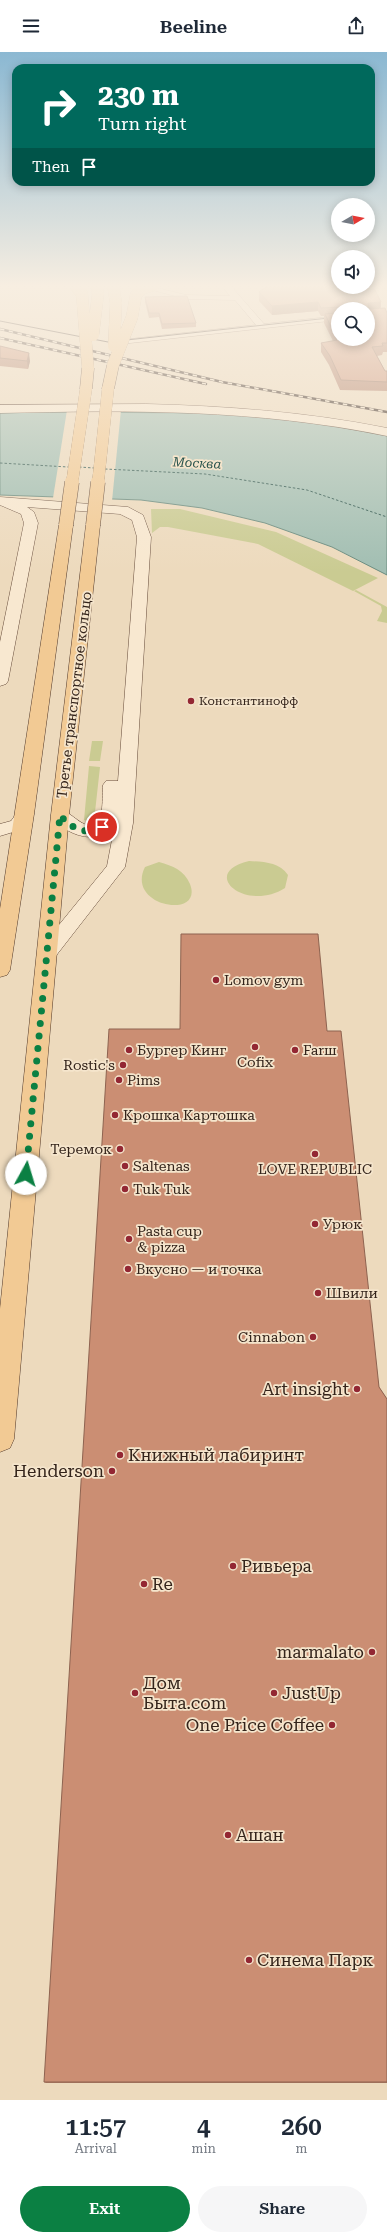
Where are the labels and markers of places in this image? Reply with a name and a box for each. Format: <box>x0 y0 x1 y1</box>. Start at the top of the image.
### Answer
place label: Константинофф <box>199 694 298 708</box>
marker: Константинофф <box>186 696 196 706</box>
pin <box>85 810 119 844</box>
place label: Lomov gym <box>224 972 303 988</box>
marker: Lomov gym <box>211 975 221 985</box>
place label: Бургер Кинг <box>137 1042 227 1058</box>
marker: Cofix <box>250 1042 260 1052</box>
place label: Farш <box>303 1042 337 1058</box>
marker: Бургер Кинг <box>124 1045 134 1055</box>
marker: Farш <box>290 1045 300 1055</box>
place label: Cofix <box>237 1054 273 1070</box>
place label: Rostic's <box>63 1057 115 1073</box>
marker: Rostic's <box>118 1060 128 1070</box>
place label: Pims <box>127 1072 160 1088</box>
marker: Pims <box>114 1075 124 1085</box>
place label: Крошка Картошка <box>123 1107 255 1123</box>
marker: Крошка Картошка <box>110 1110 120 1120</box>
place label: Теремок <box>50 1141 112 1157</box>
marker: Теремок <box>115 1144 125 1154</box>
marker: LOVE REPUBLIC <box>310 1149 320 1159</box>
place label: Saltenas <box>133 1158 190 1174</box>
marker: Saltenas <box>120 1161 130 1171</box>
place label: LOVE REPUBLIC <box>258 1161 372 1177</box>
place label: Tuk Tuk <box>133 1181 190 1197</box>
marker: Tuk Tuk <box>120 1184 130 1194</box>
place label: Урюк <box>323 1216 362 1232</box>
marker: Урюк <box>310 1219 320 1229</box>
place label: Pasta cup & pizza <box>137 1223 202 1255</box>
marker: Pasta cup & pizza <box>124 1234 134 1244</box>
place label: Вкусно — и точка <box>136 1261 262 1277</box>
marker: Вкусно — и точка <box>123 1264 133 1274</box>
place label: Швили <box>326 1285 378 1301</box>
marker: Швили <box>313 1288 323 1298</box>
place label: Cinnabon <box>238 1329 305 1345</box>
marker: Cinnabon <box>308 1332 318 1342</box>
place label: Art insight <box>262 1379 349 1399</box>
marker: Art insight <box>352 1384 362 1394</box>
place label: Книжный лабиринт <box>128 1445 304 1465</box>
marker: Книжный лабиринт <box>115 1450 125 1460</box>
place label: Henderson <box>13 1461 104 1481</box>
marker: Henderson <box>107 1466 117 1476</box>
place label: Ривьера <box>241 1556 312 1576</box>
marker: Ривьера <box>228 1561 238 1571</box>
place label: Re <box>152 1574 173 1594</box>
marker: Re <box>139 1579 149 1589</box>
place label: marmalato <box>277 1642 364 1662</box>
marker: marmalato <box>367 1647 377 1657</box>
place label: Дом Быта.com <box>143 1673 227 1713</box>
place label: JustUp <box>282 1683 341 1703</box>
marker: Дом Быта.com <box>130 1688 140 1698</box>
marker: JustUp <box>269 1688 279 1698</box>
place label: One Price Coffee <box>186 1715 324 1735</box>
marker: One Price Coffee <box>327 1720 337 1730</box>
place label: Ашан <box>236 1825 284 1845</box>
marker: Ашан <box>223 1830 233 1840</box>
place label: Синема Парк <box>257 1950 374 1970</box>
marker: Синема Парк <box>244 1955 254 1965</box>

